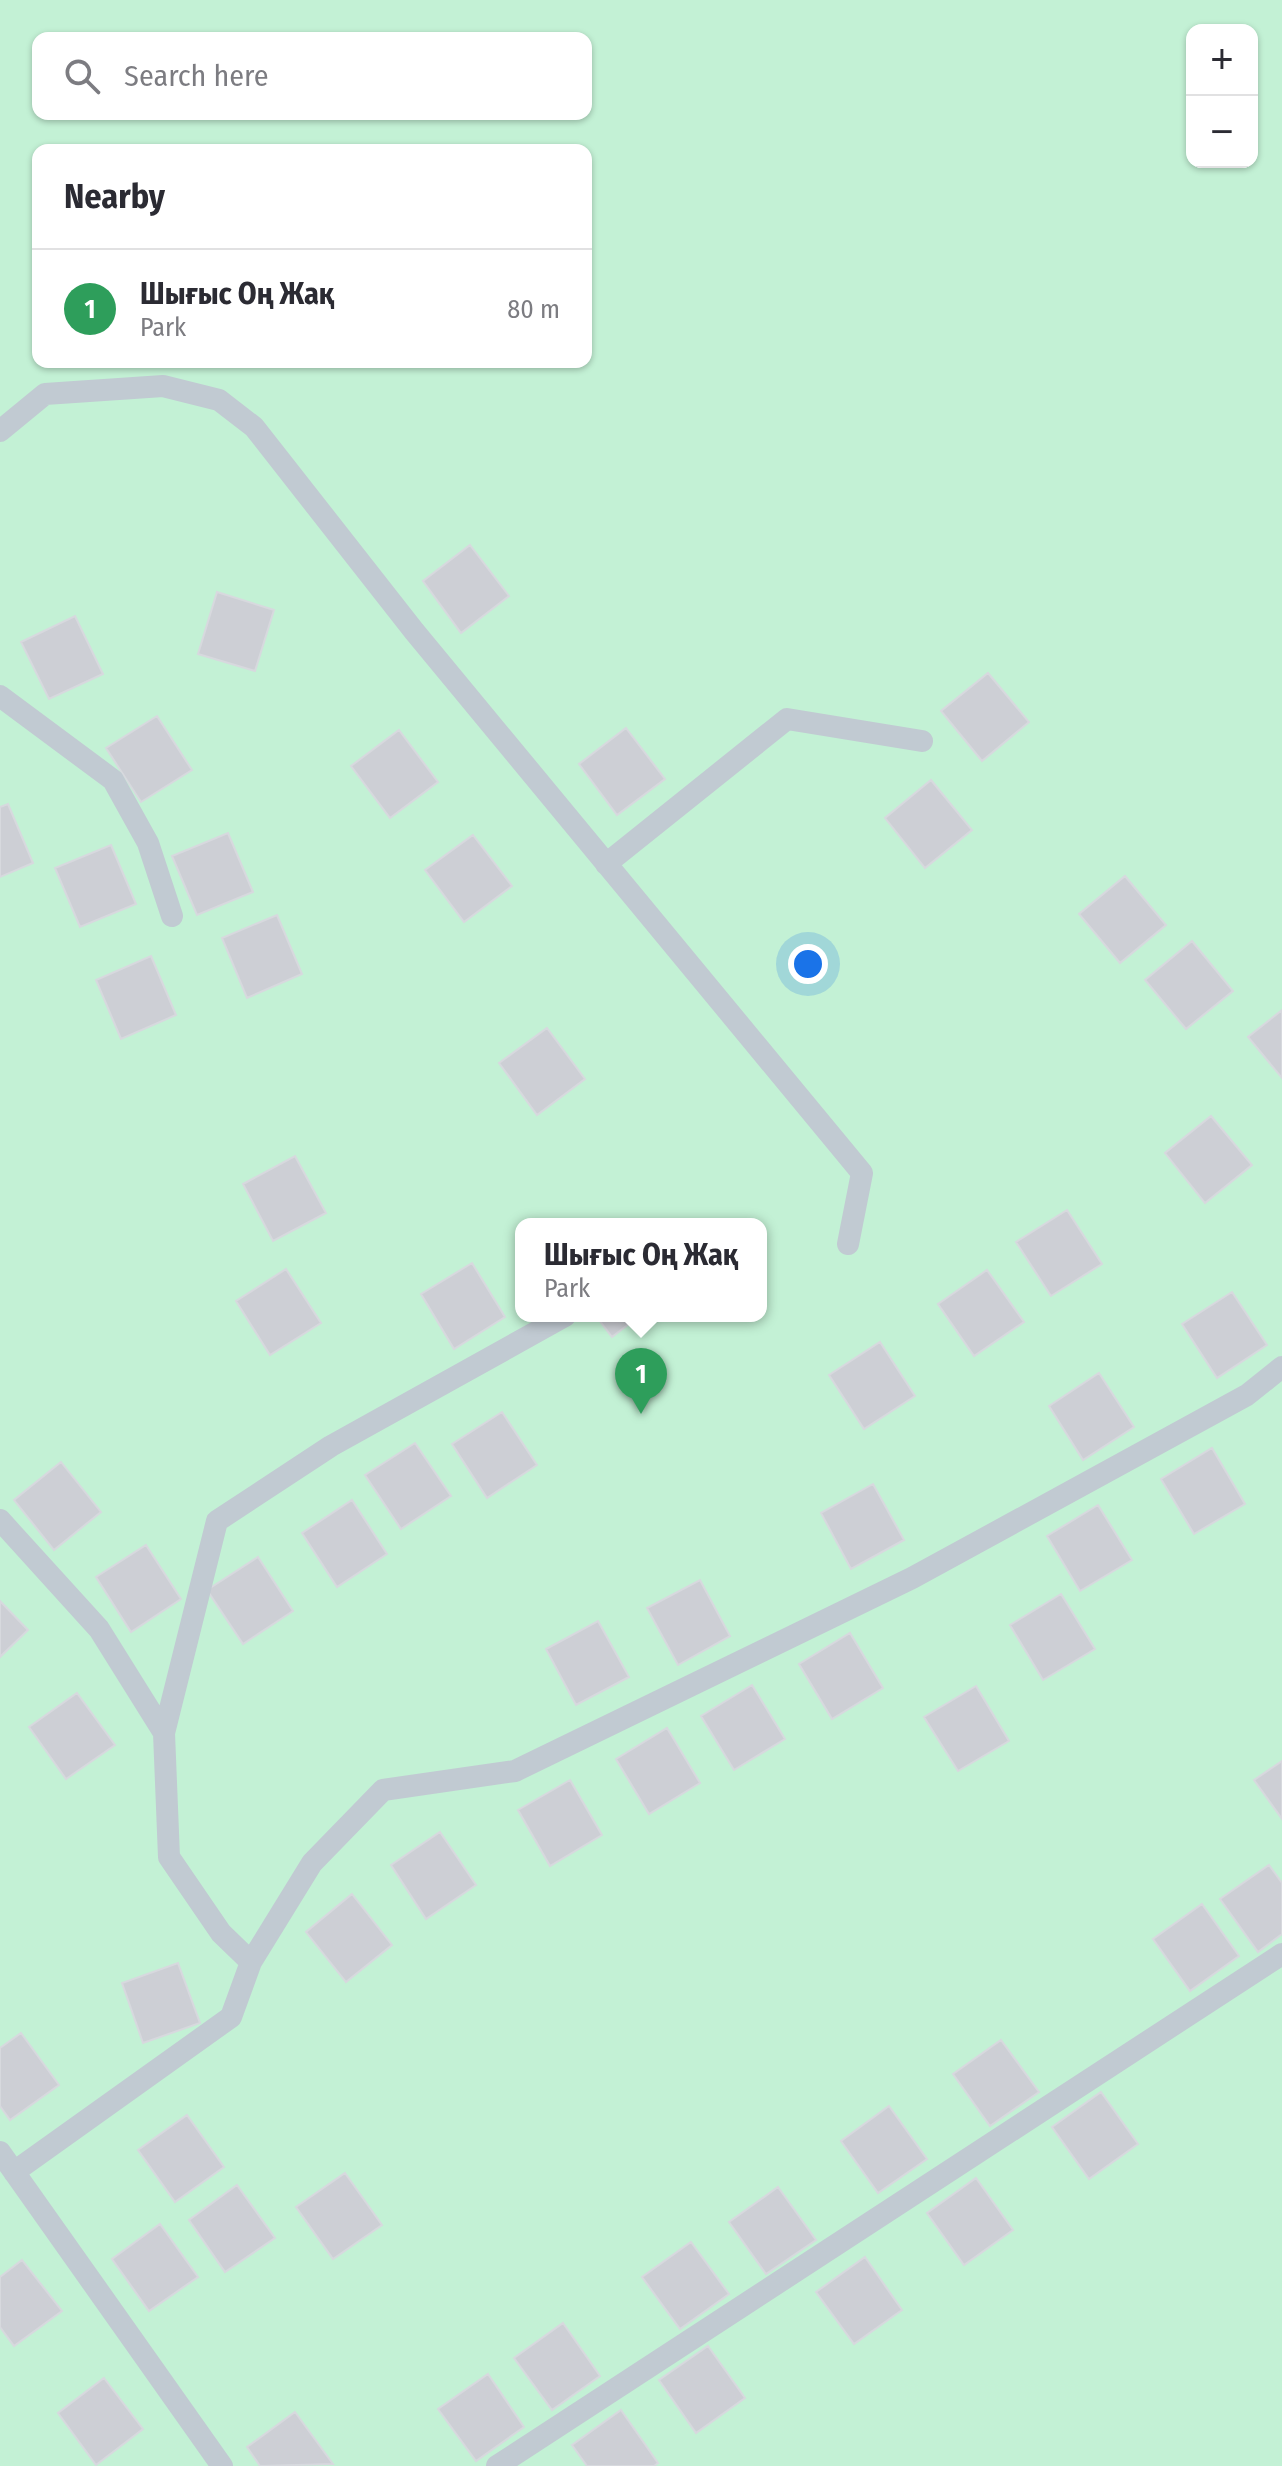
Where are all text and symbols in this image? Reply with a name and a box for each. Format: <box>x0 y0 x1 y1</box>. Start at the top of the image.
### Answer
map controls <box>1186 24 1258 168</box>
button: + <box>1186 24 1258 96</box>
search box <box>32 32 592 120</box>
icon: search <box>60 54 104 98</box>
text: Search here <box>124 58 269 94</box>
button: − <box>1186 96 1258 168</box>
text: Nearby <box>64 176 165 217</box>
text: Шығыс Оң Жақ <box>140 276 334 312</box>
text: 1 <box>85 294 96 325</box>
text: 80 m <box>507 294 560 325</box>
text: Park <box>140 312 186 343</box>
your location <box>788 944 828 984</box>
popup <box>515 1218 767 1322</box>
text: Шығыс Оң Жақ <box>544 1237 738 1273</box>
text: Park <box>544 1273 590 1304</box>
pin: 1 <box>615 1348 667 1414</box>

